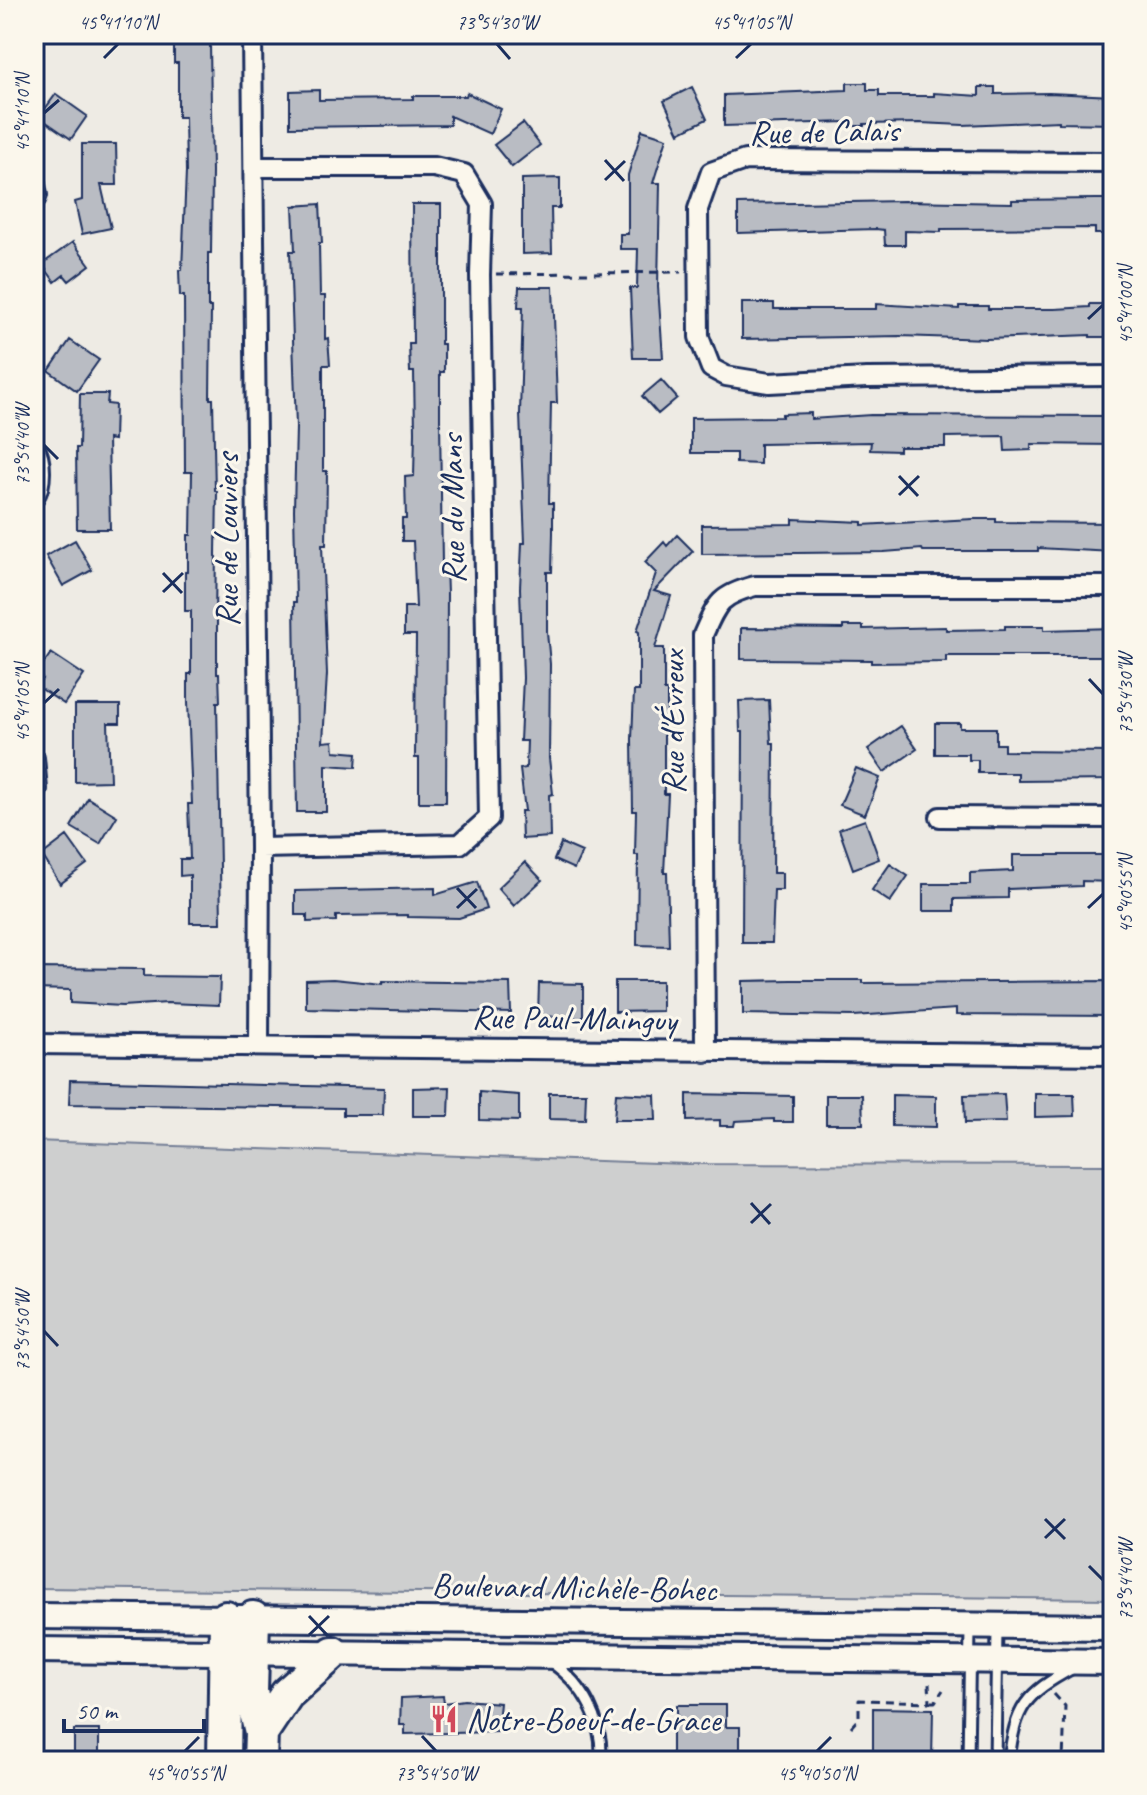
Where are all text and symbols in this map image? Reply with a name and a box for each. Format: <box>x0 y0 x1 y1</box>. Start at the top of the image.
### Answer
text: 45°41'10"N <box>79 10 160 35</box>
text: 73°54'30"W <box>456 10 541 35</box>
text: 45°41'05"N <box>712 10 793 35</box>
text: 45°41'10"N <box>10 71 35 152</box>
street label: Rue de Calais <box>749 108 903 154</box>
text: 45°41'00"N <box>1113 263 1138 344</box>
text: 73°54'40"W <box>10 401 35 486</box>
street label: Rue du Mans <box>429 430 475 584</box>
street label: Rue de Louviers <box>205 450 248 627</box>
street label: Rue d'Évreux <box>651 648 694 794</box>
text: 73°54'30"W <box>1113 650 1138 735</box>
text: 45°41'05"N <box>10 661 35 742</box>
text: 45°40'55"N <box>1113 852 1138 933</box>
street label: Rue Paul-Mainguy <box>471 995 680 1041</box>
text: 73°54'50"W <box>10 1287 35 1372</box>
text: 73°54'40"W <box>1113 1536 1138 1621</box>
street label: Boulevard Michèle-Bohec <box>431 1563 719 1611</box>
scale bar <box>64 1683 204 1733</box>
text: 50 m <box>76 1696 119 1726</box>
place label: Notre-Boeuf-de-Grace <box>466 1698 722 1741</box>
restaurant icon: Notre-Boeuf-de-Grace <box>429 1704 459 1734</box>
text: 45°40'55"N <box>146 1761 227 1786</box>
text: 73°54'50"W <box>395 1761 480 1786</box>
text: 45°40'50"N <box>778 1761 859 1786</box>

